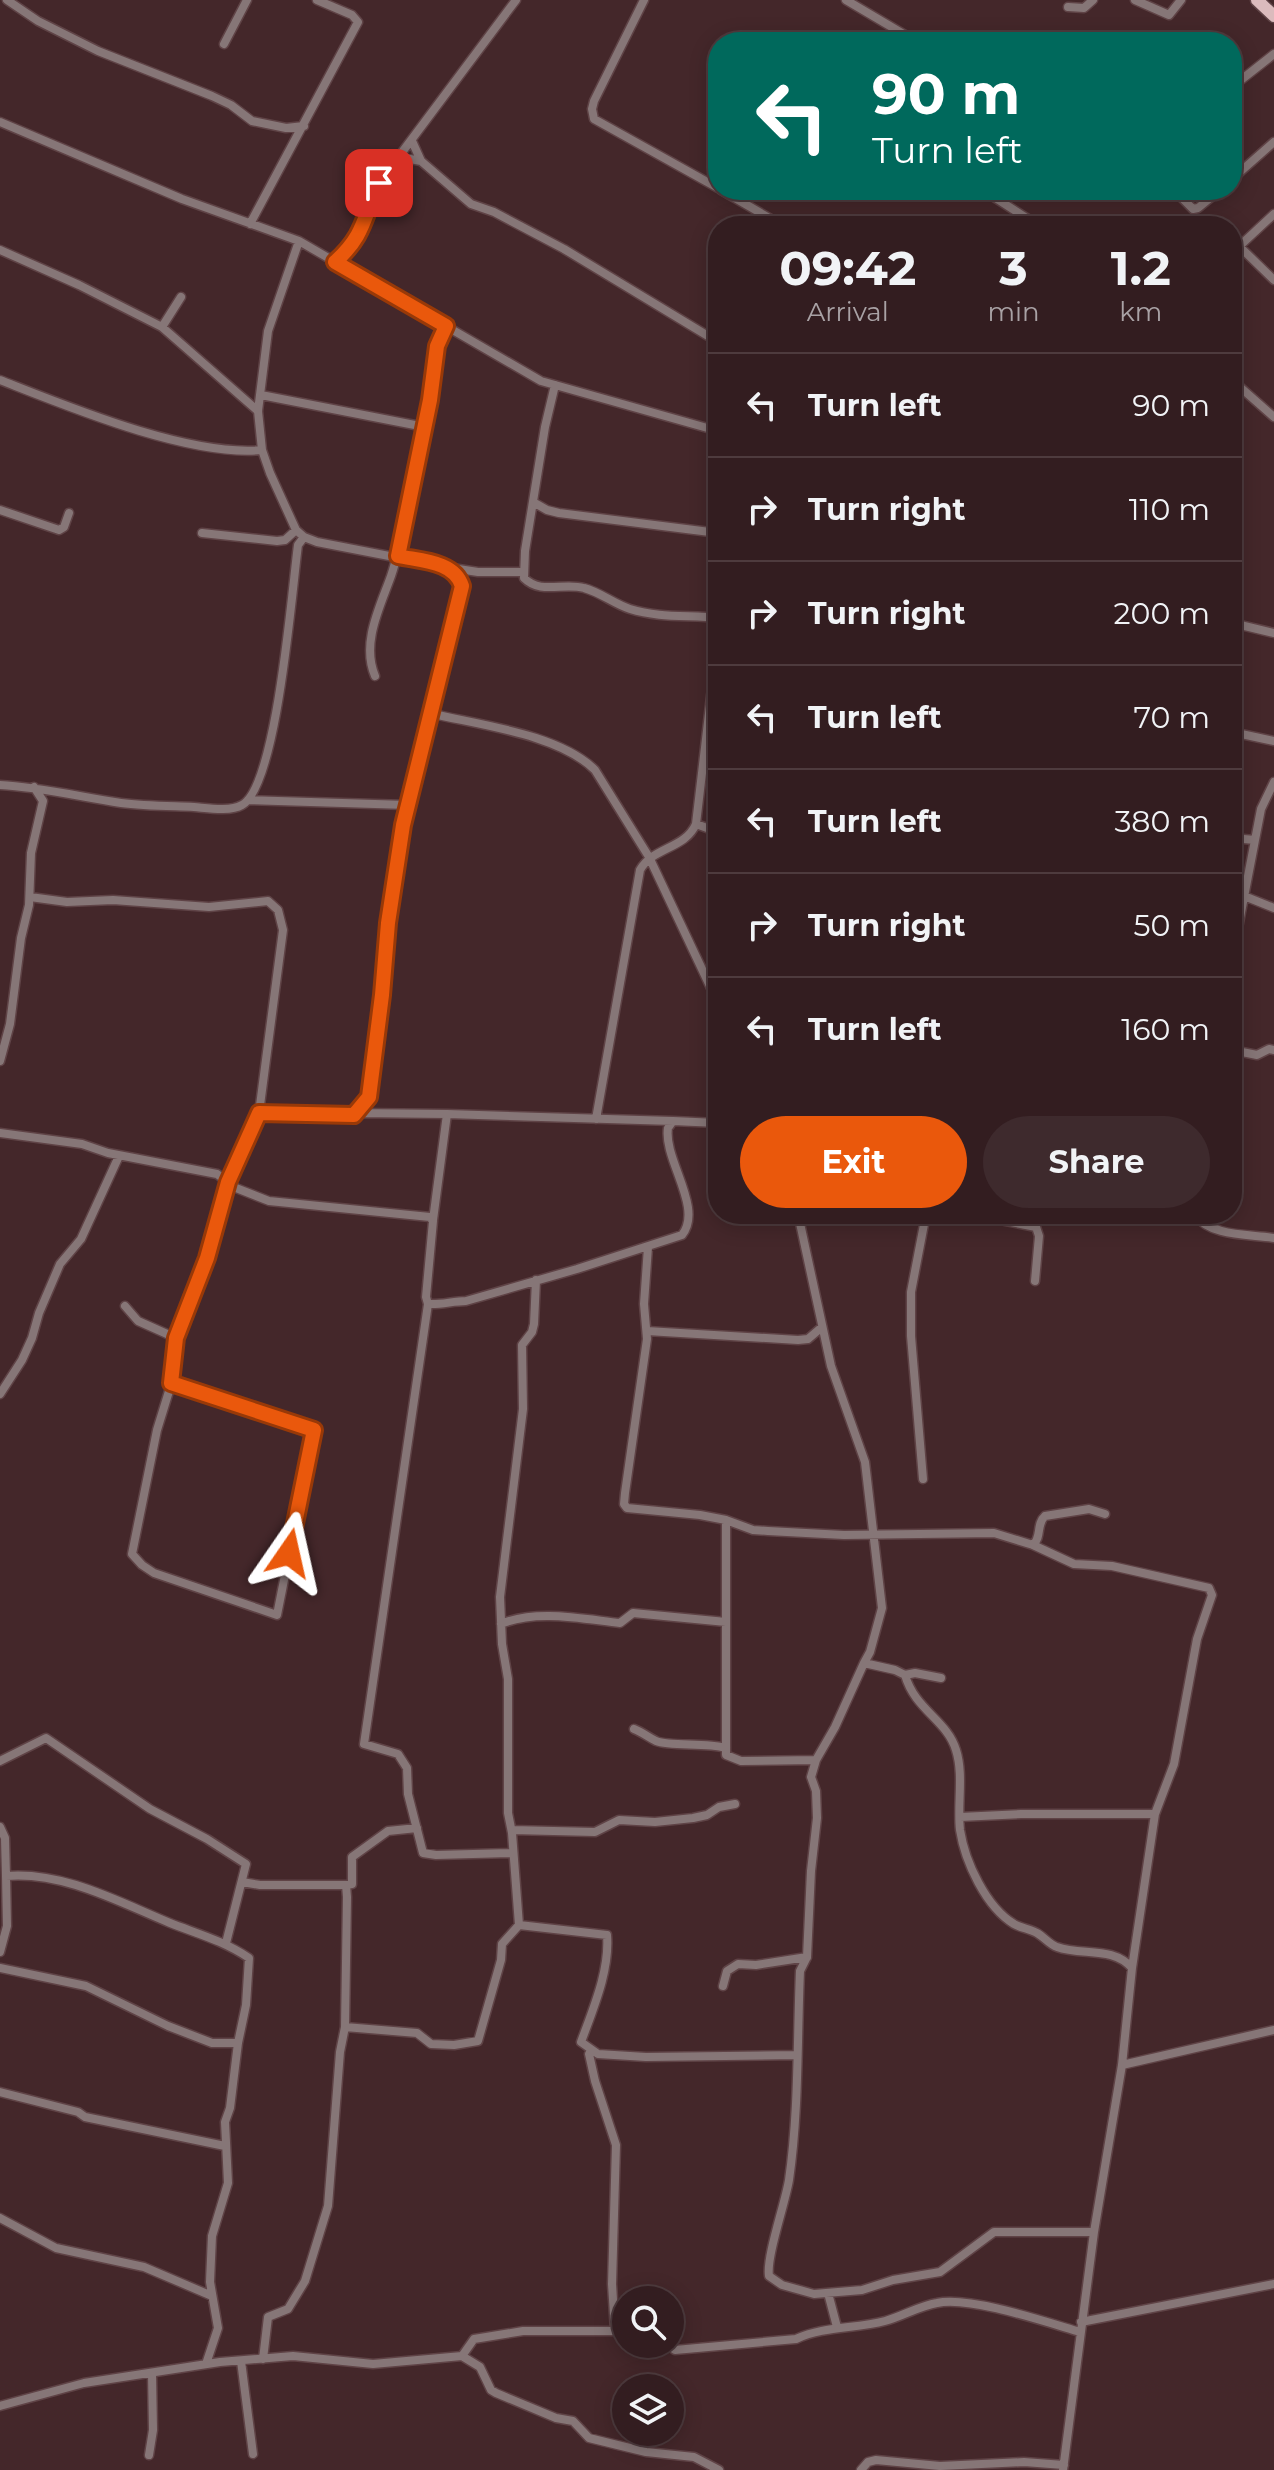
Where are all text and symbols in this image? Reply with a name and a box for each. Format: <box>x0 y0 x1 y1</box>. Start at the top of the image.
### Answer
text: 90 m <box>872 60 1020 128</box>
icon: left <box>740 64 844 168</box>
text: Turn left <box>872 128 1023 172</box>
pin <box>345 149 413 217</box>
icon: arrive <box>357 161 401 205</box>
text: 09:42 <box>779 239 916 297</box>
text: 3 <box>999 239 1028 297</box>
text: 1.2 <box>1111 239 1171 297</box>
text: Arrival <box>807 296 889 328</box>
text: min <box>987 296 1040 328</box>
text: km <box>1119 296 1162 328</box>
icon: left <box>740 383 784 427</box>
text: Turn left <box>808 387 941 424</box>
text: 90 m <box>1132 387 1210 424</box>
icon: right <box>740 487 784 531</box>
text: Turn right <box>808 491 965 528</box>
text: 110 m <box>1129 491 1210 528</box>
icon: right <box>740 591 784 635</box>
text: Turn right <box>808 595 965 632</box>
text: 200 m <box>1114 595 1210 632</box>
icon: left <box>740 695 784 739</box>
text: Turn left <box>808 699 941 736</box>
text: 70 m <box>1133 699 1210 736</box>
icon: left <box>740 799 784 843</box>
text: Turn left <box>808 803 941 840</box>
text: 380 m <box>1114 803 1210 840</box>
icon: right <box>740 903 784 947</box>
text: Turn right <box>808 907 965 944</box>
text: 50 m <box>1133 907 1210 944</box>
icon: left <box>740 1007 784 1051</box>
text: Turn left <box>808 1011 941 1048</box>
text: 160 m <box>1121 1011 1210 1048</box>
button: Exit <box>740 1116 967 1208</box>
button: Share <box>983 1116 1210 1208</box>
position arrow <box>247 1511 331 1595</box>
map controls <box>612 2286 684 2446</box>
button: search <box>612 2286 684 2358</box>
button: layers <box>612 2374 684 2446</box>

